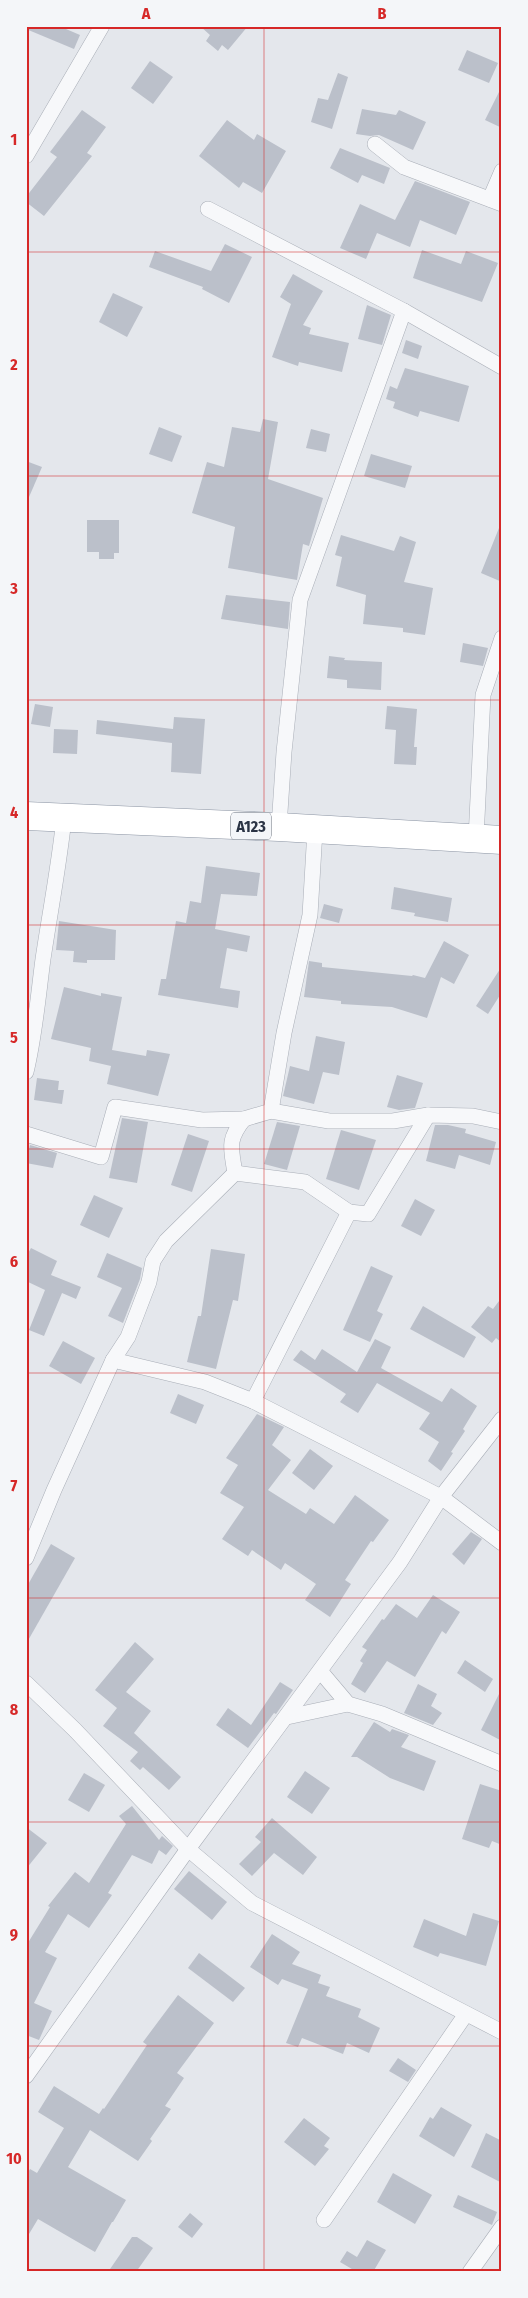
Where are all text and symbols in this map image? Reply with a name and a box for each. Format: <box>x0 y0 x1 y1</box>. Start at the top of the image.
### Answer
text: A <box>141 4 151 23</box>
text: B <box>378 4 387 23</box>
text: 1 <box>11 130 17 149</box>
text: 2 <box>9 355 18 374</box>
text: 3 <box>9 579 18 598</box>
text: 4 <box>10 803 18 822</box>
road number: A123 <box>231 812 271 839</box>
text: 5 <box>10 1028 18 1047</box>
text: 6 <box>10 1252 18 1271</box>
text: 7 <box>11 1476 18 1495</box>
text: 8 <box>10 1700 19 1719</box>
text: 9 <box>10 1925 18 1944</box>
text: 10 <box>6 2149 22 2168</box>

